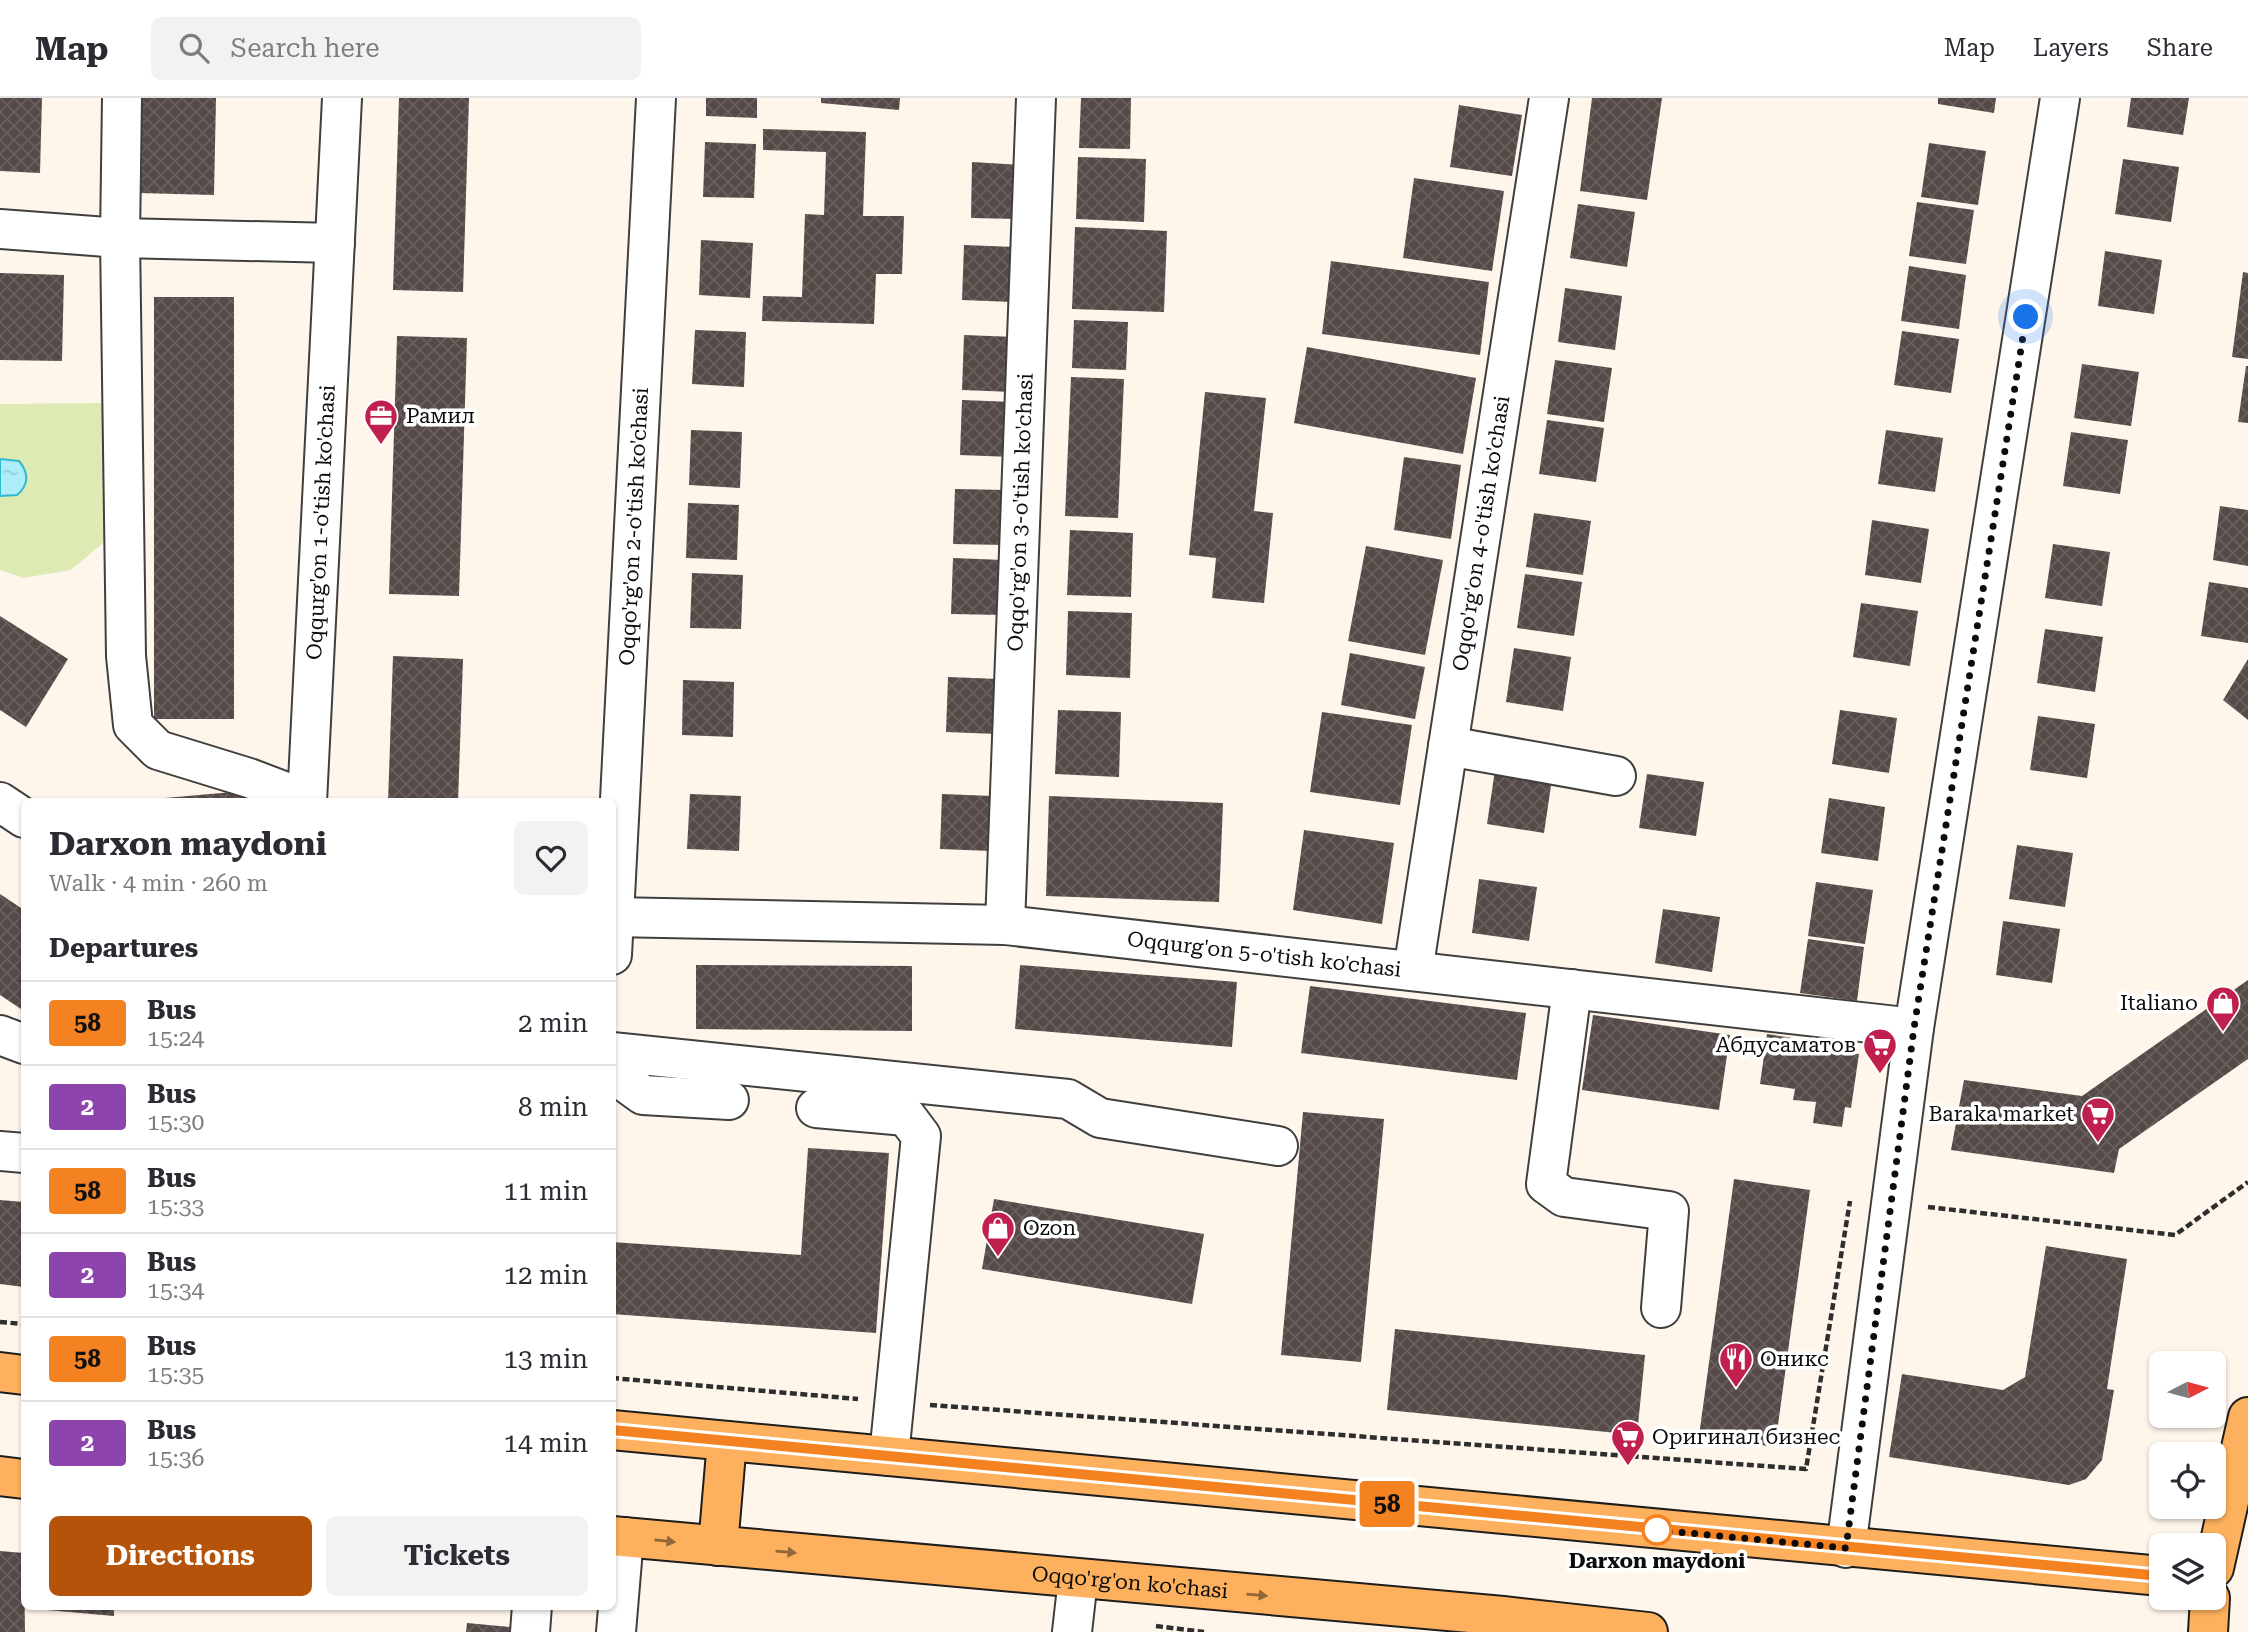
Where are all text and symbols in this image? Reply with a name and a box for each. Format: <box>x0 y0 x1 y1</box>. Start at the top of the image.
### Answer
search box <box>151 17 641 80</box>
text: Map <box>35 29 109 68</box>
icon: search <box>175 29 213 67</box>
text: Search here <box>231 33 380 63</box>
text: Map <box>1944 34 1995 62</box>
text: Layers <box>2033 34 2109 62</box>
text: Share <box>2147 34 2213 62</box>
your location <box>2008 299 2043 334</box>
street label: Oqqo'rg'on 3-o'tish ko'chasi <box>1003 372 1038 652</box>
street label: Oqqurg'on 1-o'tish ko'chasi <box>302 384 340 661</box>
street label: Oqqo'rg'on 2-o'tish ko'chasi <box>615 387 653 666</box>
street label: Oqqo'rg'on 4-o'tish ko'chasi <box>1448 394 1515 673</box>
office icon: Рамил <box>362 397 400 446</box>
place label: Рамил <box>406 404 475 428</box>
button: heart <box>514 821 588 895</box>
text: Darxon maydoni <box>49 824 327 863</box>
text: Walk · 4 min · 260 m <box>49 870 268 897</box>
street label: Oqqurg'on 5-o'tish ko'chasi <box>1126 927 1403 982</box>
text: Departures <box>49 933 198 963</box>
shop icon: Italiano <box>2204 984 2242 1033</box>
place label: Italiano <box>2120 991 2198 1015</box>
text: Bus <box>147 995 196 1025</box>
text: 2 min <box>518 1008 588 1038</box>
text: 58 <box>74 1009 101 1037</box>
text: 15:24 <box>147 1025 204 1052</box>
supermarket icon: Абдусаматов <box>1861 1026 1899 1075</box>
place label: Абдусаматов <box>1716 1033 1856 1057</box>
text: Bus <box>147 1079 196 1109</box>
text: 8 min <box>518 1092 588 1122</box>
text: 2 <box>81 1093 94 1121</box>
supermarket icon: Baraka market <box>2079 1095 2117 1144</box>
place label: Baraka market <box>1928 1102 2074 1126</box>
text: 15:30 <box>147 1109 204 1136</box>
text: Bus <box>147 1163 196 1193</box>
text: 11 min <box>504 1176 588 1206</box>
text: 58 <box>74 1177 101 1205</box>
text: 15:33 <box>147 1193 204 1220</box>
shop icon: Ozon <box>979 1209 1017 1258</box>
place label: Ozon <box>1023 1216 1076 1240</box>
text: Bus <box>147 1247 196 1277</box>
text: 12 min <box>504 1260 588 1290</box>
text: 2 <box>81 1261 94 1289</box>
text: 15:34 <box>147 1277 204 1304</box>
text: Bus <box>147 1331 196 1361</box>
restaurant icon: Оникс <box>1717 1340 1755 1389</box>
text: 13 min <box>504 1344 588 1374</box>
text: 58 <box>74 1345 101 1373</box>
place label: Оникс <box>1760 1347 1829 1371</box>
north arrow <box>2149 1351 2226 1428</box>
map controls <box>2149 1351 2226 1610</box>
text: 15:35 <box>147 1361 204 1388</box>
text: Bus <box>147 1415 196 1445</box>
supermarket icon: Оригинал бизнес <box>1609 1418 1647 1467</box>
place label: Оригинал бизнес <box>1652 1425 1841 1449</box>
text: 14 min <box>504 1428 588 1458</box>
text: 2 <box>81 1429 94 1457</box>
button: locate <box>2149 1442 2226 1519</box>
text: 15:36 <box>147 1445 204 1472</box>
line badge: 58 <box>1356 1481 1418 1527</box>
text: 58 <box>1374 1490 1400 1518</box>
marker: Darxon maydoni <box>1642 1515 1672 1545</box>
button: Directions <box>49 1516 312 1596</box>
button: Tickets <box>326 1516 588 1596</box>
button: layers <box>2149 1533 2226 1610</box>
one-way arrow <box>655 1536 677 1547</box>
one-way arrow <box>776 1547 798 1558</box>
place label: Darxon maydoni <box>1569 1549 1745 1573</box>
street label: Oqqo'rg'on ko'chasi <box>1031 1562 1229 1603</box>
one-way arrow <box>1246 1590 1268 1601</box>

